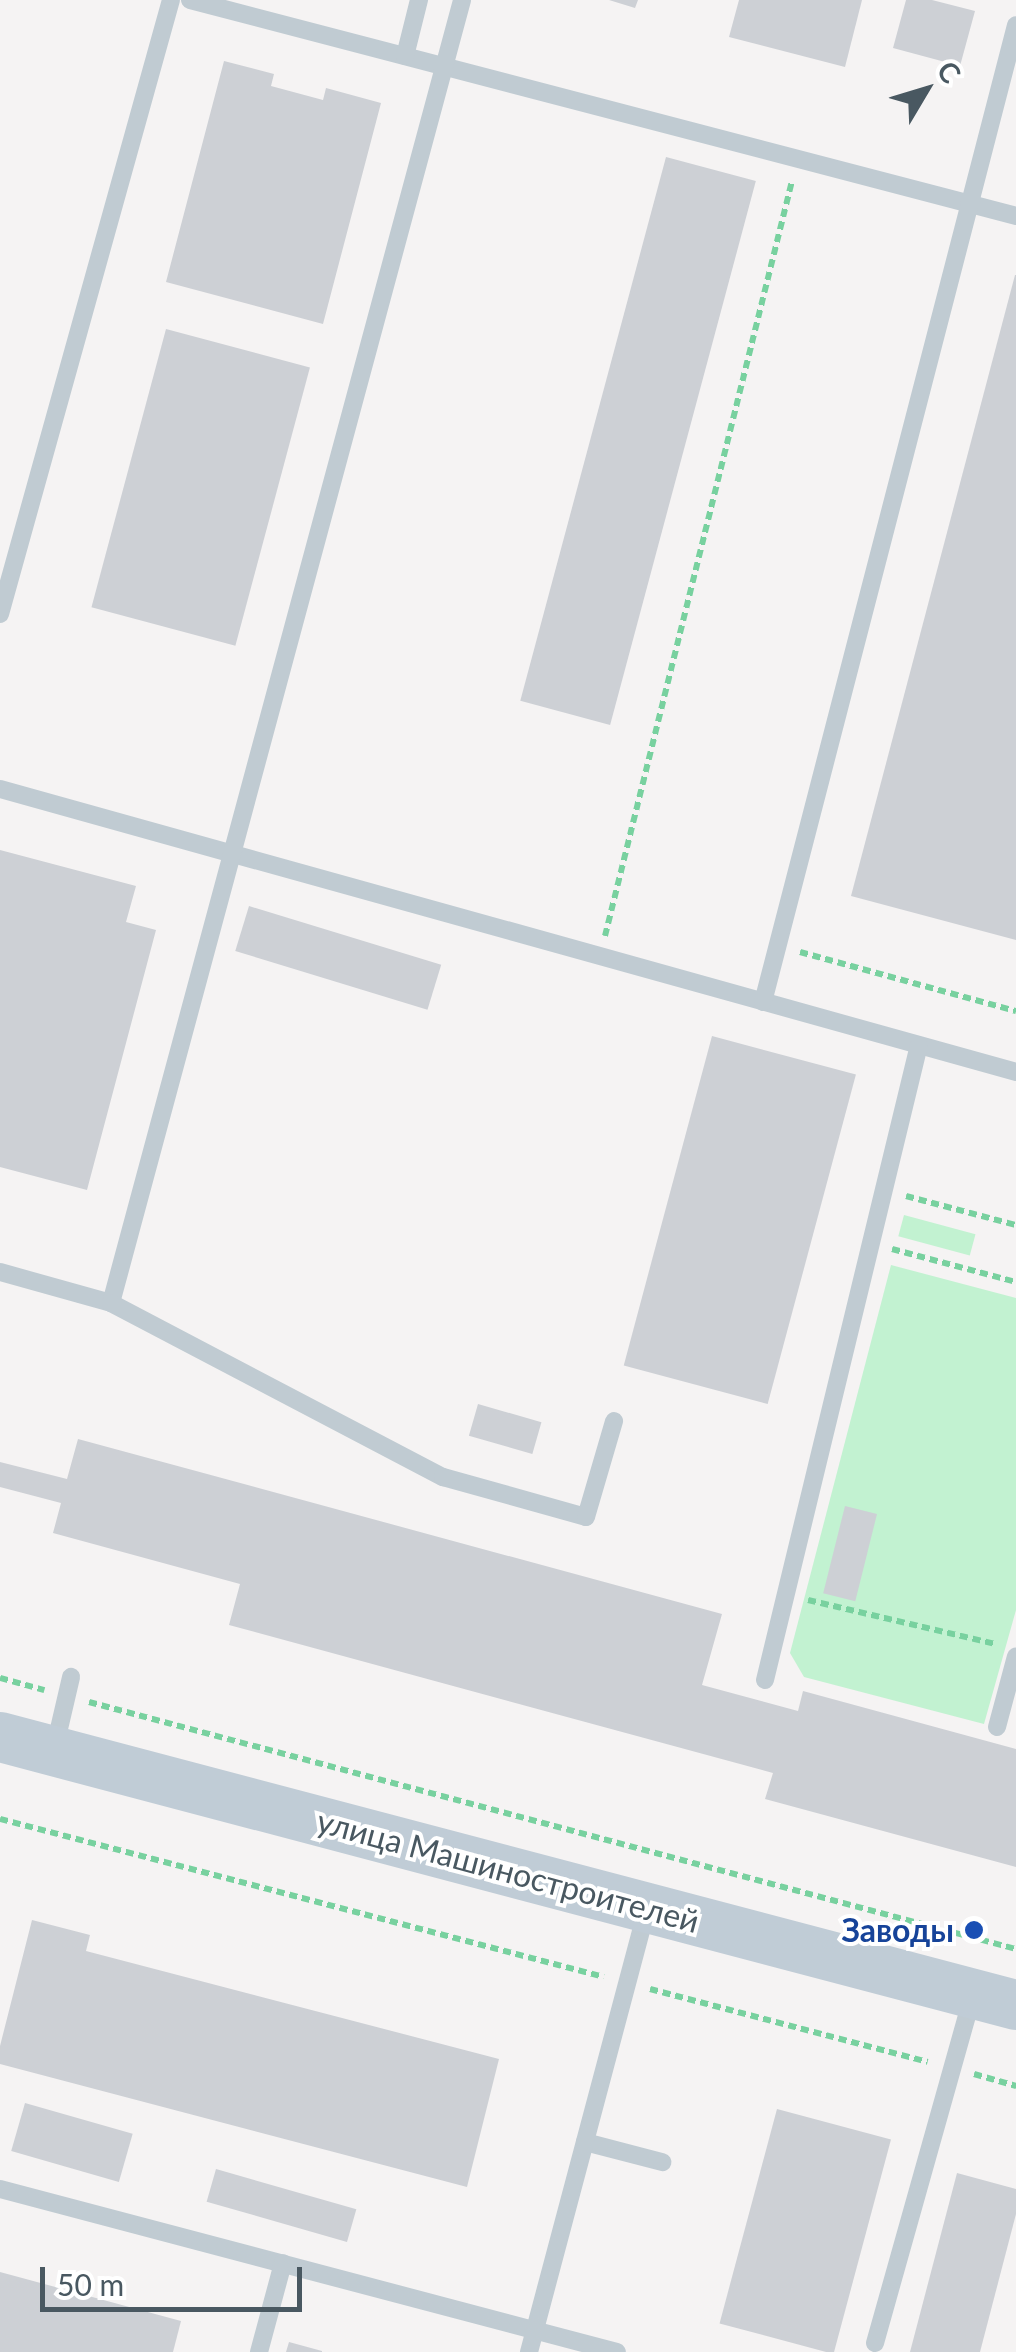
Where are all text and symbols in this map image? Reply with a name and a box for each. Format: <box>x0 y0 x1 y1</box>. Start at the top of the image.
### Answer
north arrow <box>876 40 976 140</box>
text: С <box>931 54 969 89</box>
street label: улица Машиностроителей <box>313 1801 703 1941</box>
place label: Заводы <box>841 1911 954 1949</box>
marker: Заводы <box>963 1919 985 1941</box>
scale bar <box>45 2247 308 2309</box>
text: 50 m <box>57 2266 124 2302</box>

